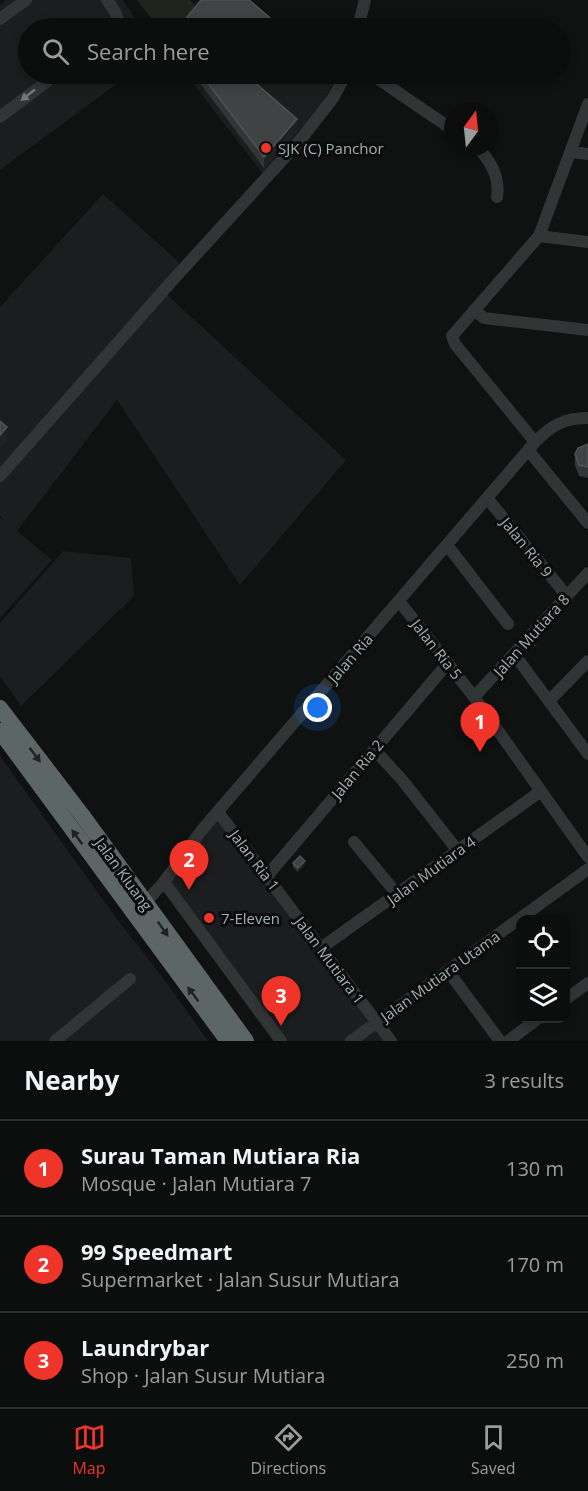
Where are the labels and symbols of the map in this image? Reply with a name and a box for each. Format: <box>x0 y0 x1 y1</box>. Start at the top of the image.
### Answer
one-way arrow <box>21 89 36 101</box>
north arrow <box>444 102 498 156</box>
place label: SJK (C) Panchor <box>278 138 384 158</box>
marker: SJK (C) Panchor <box>259 141 273 155</box>
street label: Jalan Ria 9 <box>495 511 557 581</box>
street label: Jalan Mutiara 8 <box>487 589 573 682</box>
street label: Jalan Ria 5 <box>406 613 467 683</box>
street label: Jalan Ria <box>322 629 377 688</box>
your location <box>303 693 332 722</box>
pin: 1 <box>460 702 500 752</box>
street label: Jalan Ria 2 <box>325 735 388 804</box>
one-way arrow <box>28 748 40 763</box>
street label: Jalan Ria 1 <box>224 824 284 895</box>
one-way arrow <box>72 830 84 845</box>
street label: Jalan Mutiara 4 <box>381 831 480 910</box>
street label: Jalan Kluang <box>90 832 157 914</box>
pin: 2 <box>170 840 208 890</box>
place label: 7-Eleven <box>221 908 280 928</box>
marker: 7-Eleven <box>202 911 216 925</box>
street label: Jalan Mutiara 1 <box>289 911 369 1008</box>
one-way arrow <box>157 921 168 937</box>
street label: Jalan Mutiara Utama <box>375 926 504 1027</box>
pin: 3 <box>262 976 300 1026</box>
one-way arrow <box>187 987 199 1003</box>

